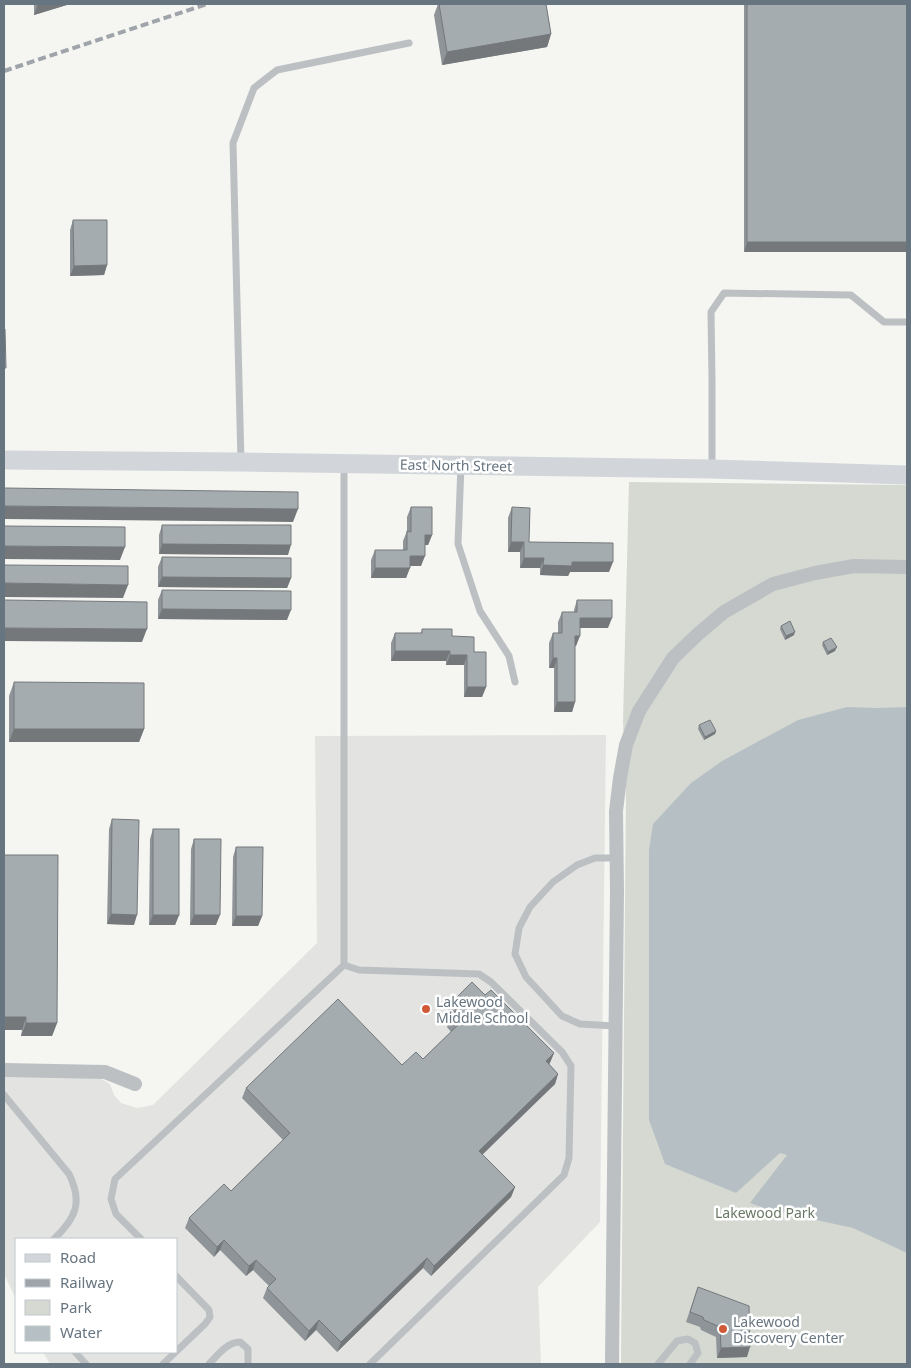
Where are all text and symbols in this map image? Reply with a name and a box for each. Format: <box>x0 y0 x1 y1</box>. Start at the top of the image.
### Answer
street label: East North Street <box>400 455 512 475</box>
place label: Lakewood Middle School <box>436 992 528 1027</box>
marker: Lakewood Middle School <box>420 1003 432 1015</box>
park label: Lakewood Park <box>715 1203 816 1222</box>
legend <box>15 1238 178 1353</box>
text: Road <box>60 1247 96 1267</box>
text: Railway <box>60 1272 114 1292</box>
text: Park <box>60 1297 92 1317</box>
place label: Lakewood Discovery Center <box>733 1312 844 1347</box>
text: Water <box>60 1322 102 1342</box>
marker: Lakewood Discovery Center <box>717 1323 729 1335</box>

